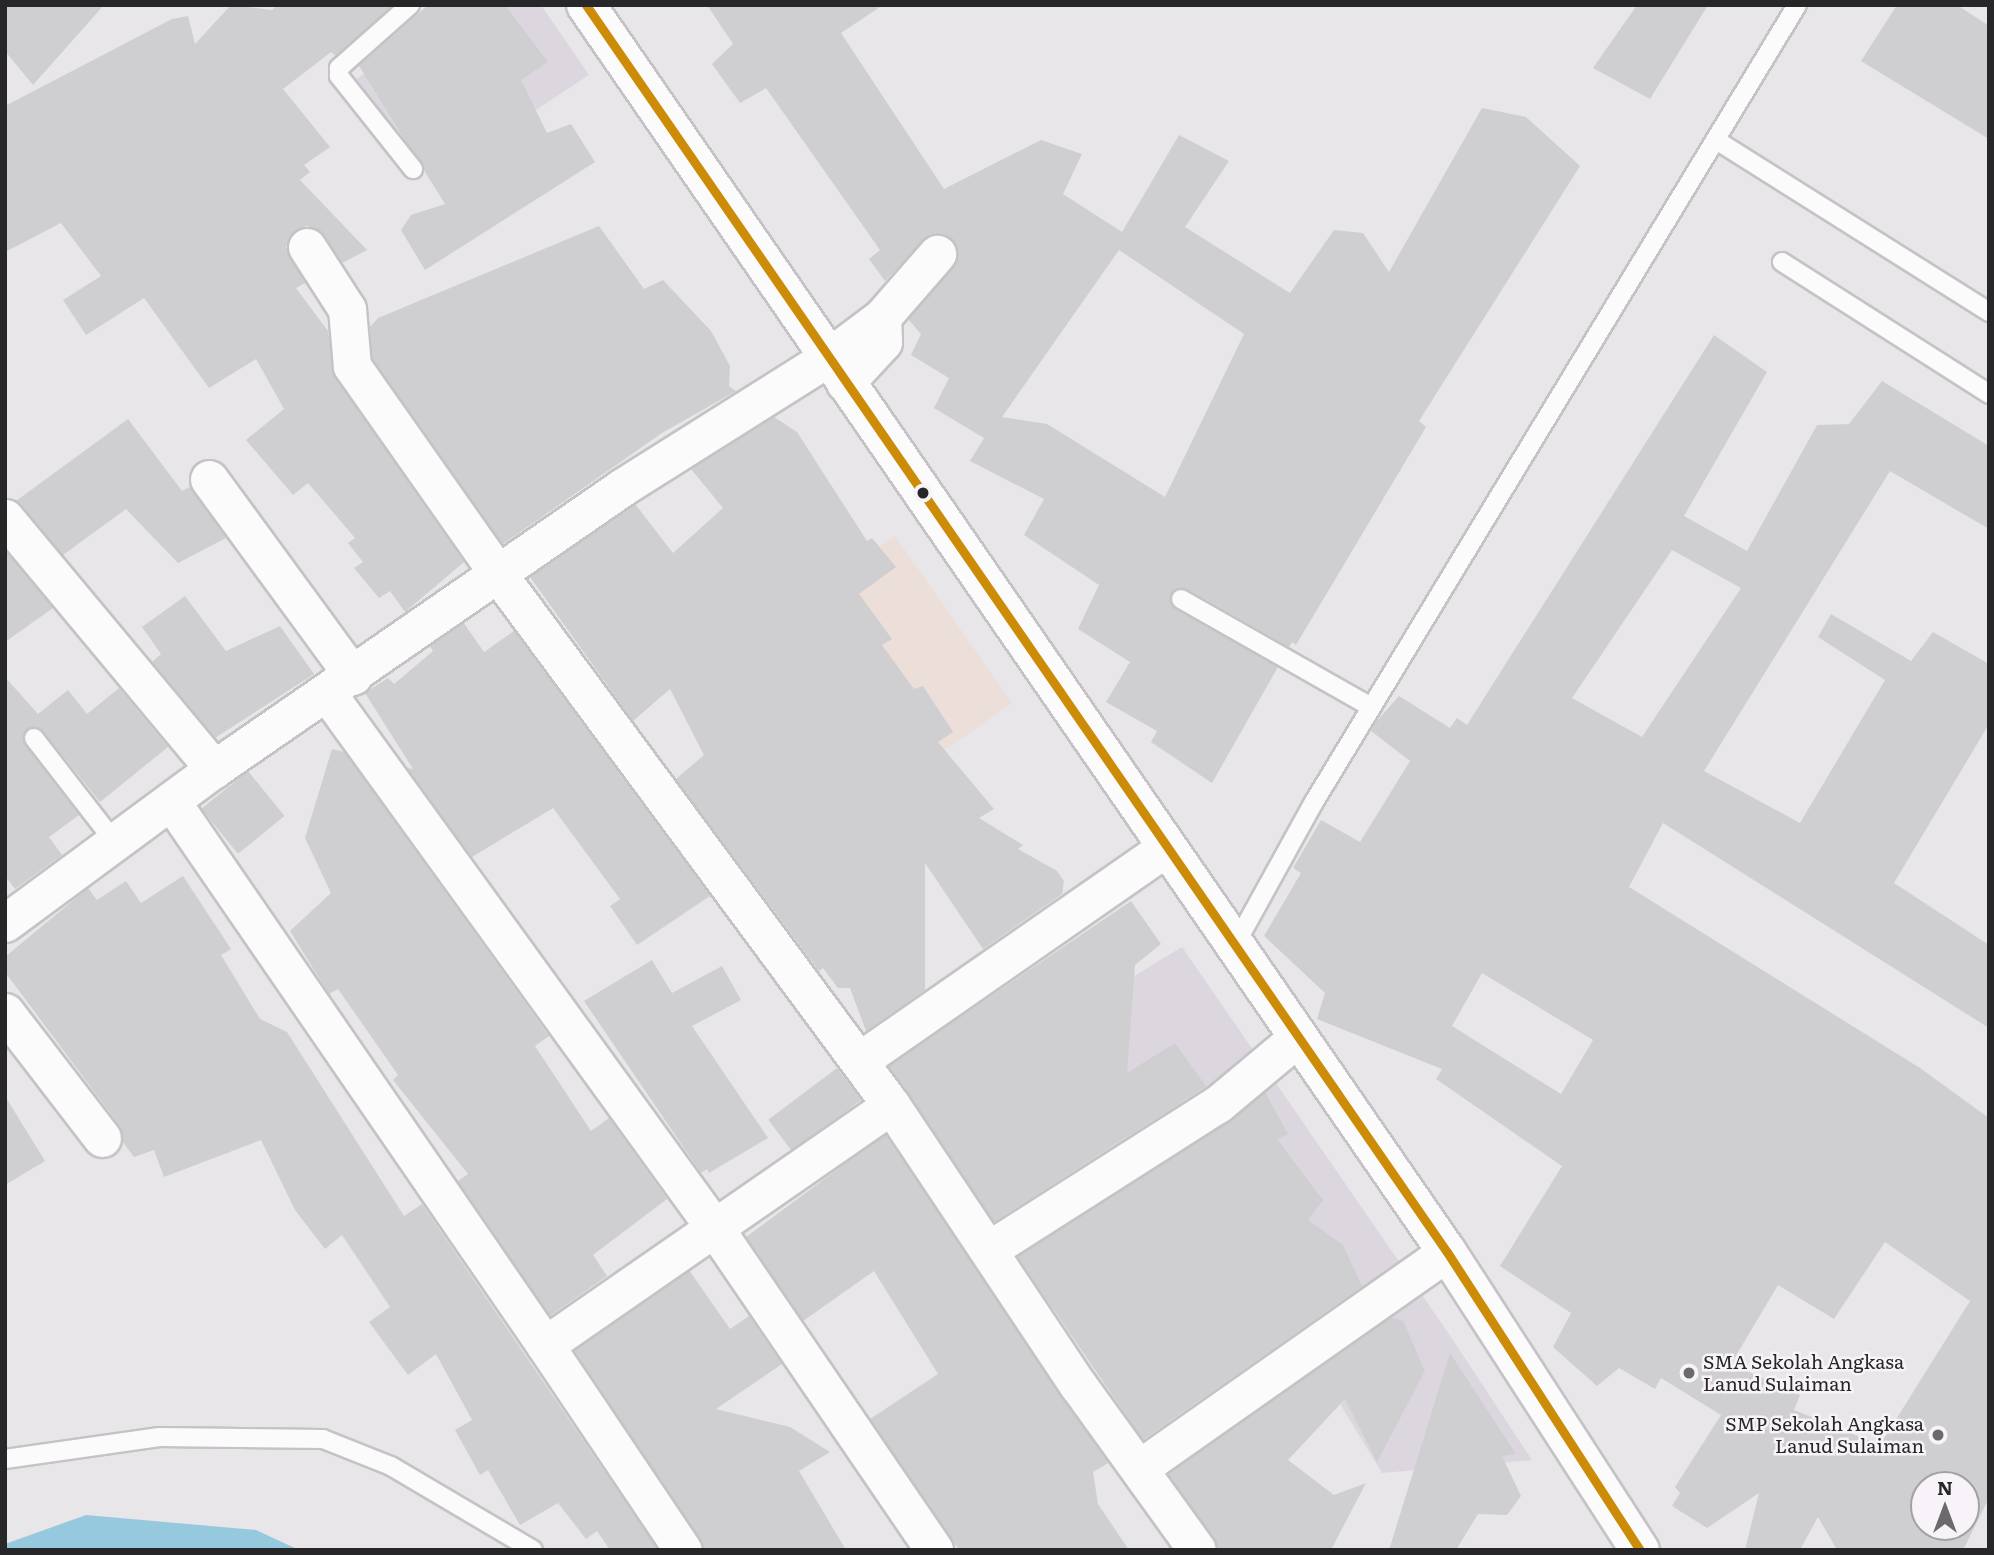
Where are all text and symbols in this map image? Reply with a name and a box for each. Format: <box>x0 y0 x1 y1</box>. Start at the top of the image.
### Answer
unlabelled marker <box>916 486 930 500</box>
place label: SMA Sekolah Angkasa Lanud Sulaiman <box>1703 1351 1904 1395</box>
marker: SMA Sekolah Angkasa Lanud Sulaiman <box>1681 1365 1697 1381</box>
place label: SMP Sekolah Angkasa Lanud Sulaiman <box>1725 1413 1924 1457</box>
marker: SMP Sekolah Angkasa Lanud Sulaiman <box>1930 1427 1946 1443</box>
north arrow <box>1910 1471 1980 1541</box>
text: N <box>1937 1473 1953 1501</box>

